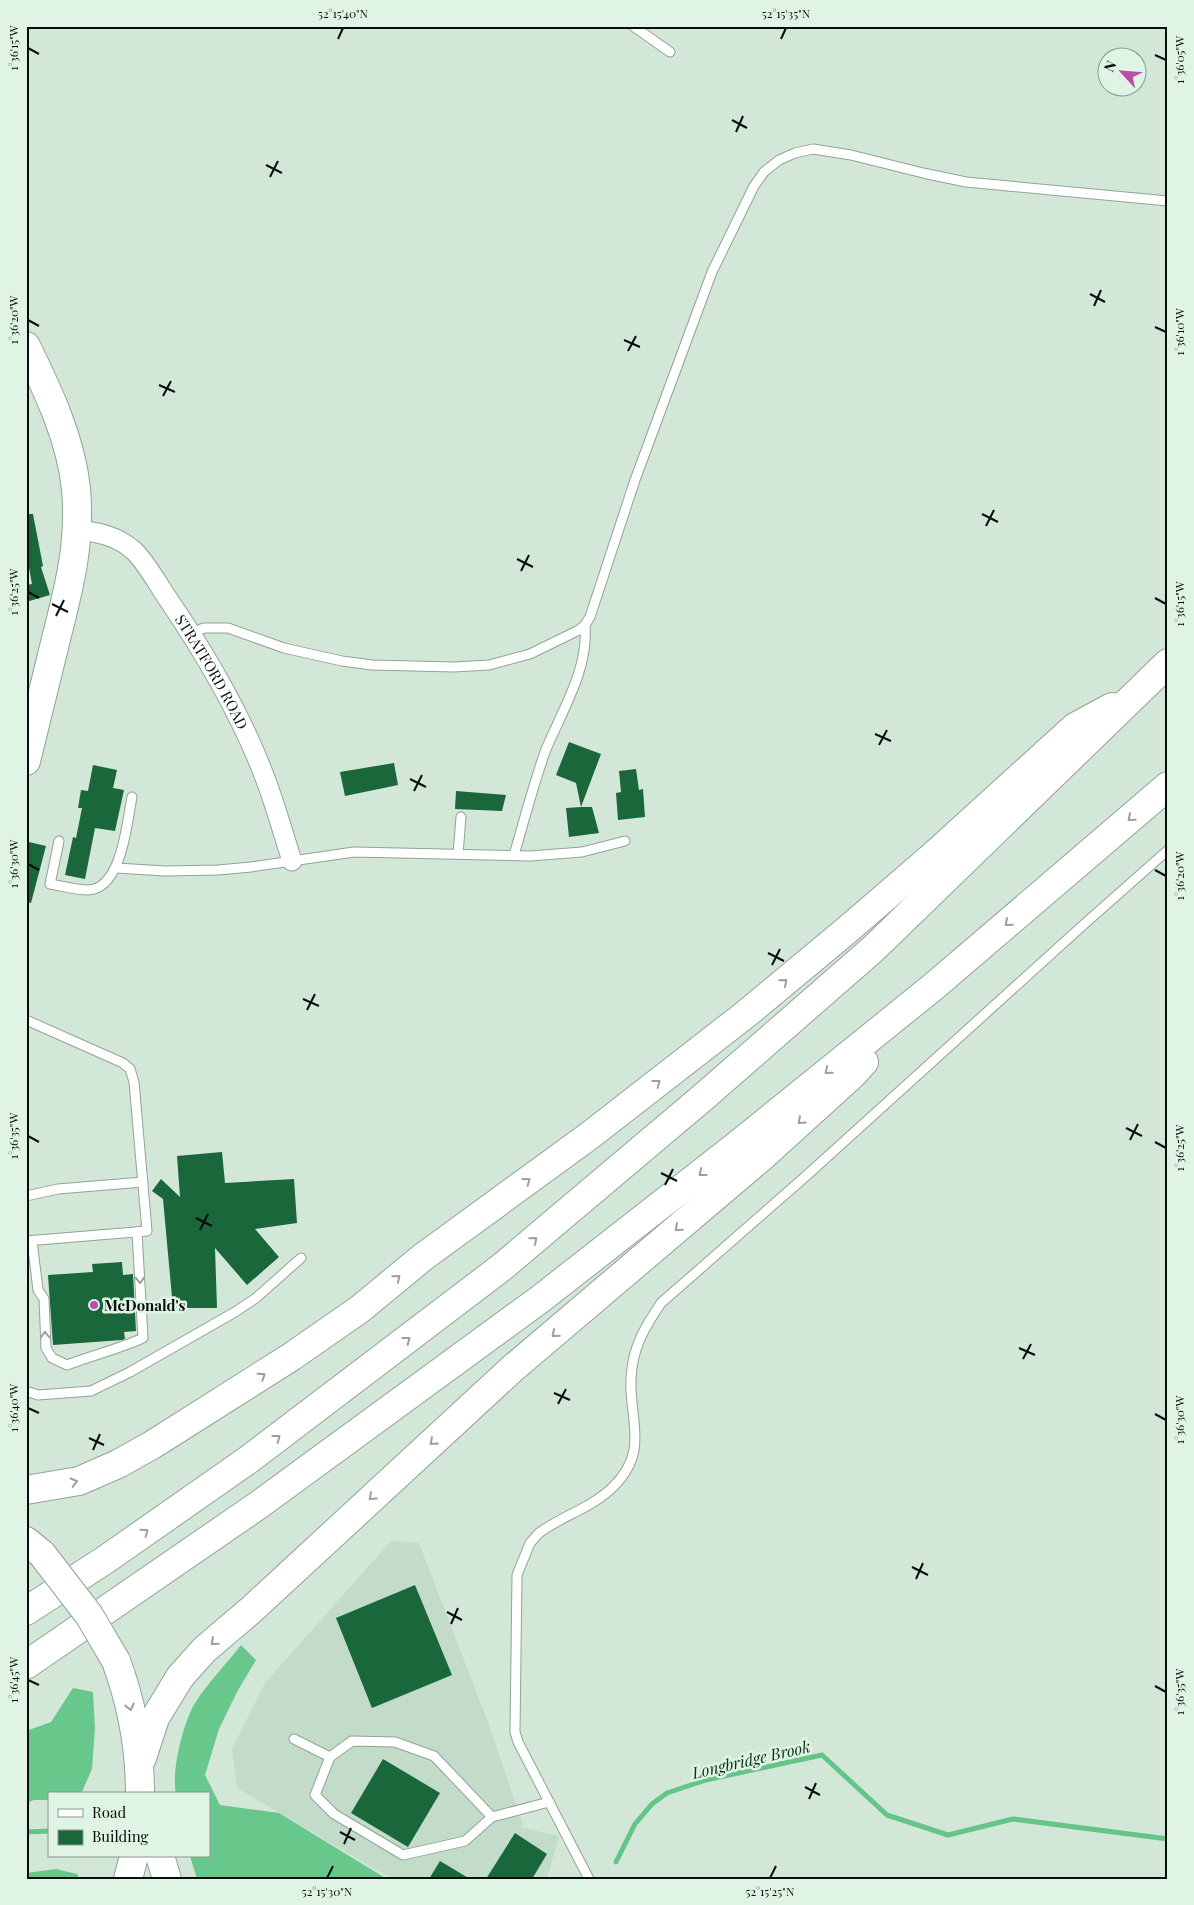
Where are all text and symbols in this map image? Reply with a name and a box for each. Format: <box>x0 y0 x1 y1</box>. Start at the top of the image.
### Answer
text: 52°15'40"N <box>318 5 369 21</box>
text: 52°15'35"N <box>762 5 811 21</box>
text: 1°36'15"W <box>5 25 21 71</box>
text: 1°36'05"W <box>1171 36 1187 84</box>
north arrow <box>1096 48 1146 98</box>
text: N <box>1099 57 1121 75</box>
text: 1°36'20"W <box>5 295 21 344</box>
text: 1°36'10"W <box>1171 308 1187 356</box>
text: 1°36'25"W <box>5 568 21 615</box>
text: 1°36'15"W <box>1171 581 1187 627</box>
street label: STRATFORD ROAD <box>171 610 253 733</box>
one-way arrow <box>1128 812 1137 821</box>
text: 1°36'30"W <box>5 840 21 888</box>
text: 1°36'20"W <box>1171 851 1187 900</box>
one-way arrow <box>1004 918 1013 927</box>
one-way arrow <box>779 979 788 988</box>
one-way arrow <box>825 1065 834 1074</box>
one-way arrow <box>651 1081 660 1089</box>
text: 1°36'35"W <box>5 1113 21 1159</box>
one-way arrow <box>797 1115 806 1124</box>
text: 1°36'25"W <box>1171 1124 1187 1171</box>
one-way arrow <box>698 1167 707 1176</box>
one-way arrow <box>521 1178 531 1187</box>
one-way arrow <box>675 1222 684 1231</box>
one-way arrow <box>529 1236 538 1245</box>
one-way arrow <box>391 1276 400 1284</box>
one-way arrow <box>135 1277 146 1285</box>
place label: McDonald's <box>104 1295 186 1315</box>
marker: McDonald's <box>88 1299 100 1311</box>
one-way arrow <box>551 1328 560 1337</box>
one-way arrow <box>40 1331 51 1339</box>
one-way arrow <box>401 1337 410 1346</box>
one-way arrow <box>256 1373 266 1382</box>
text: 1°36'40"W <box>5 1384 21 1432</box>
text: 1°36'30"W <box>1171 1396 1187 1444</box>
one-way arrow <box>271 1436 280 1444</box>
one-way arrow <box>430 1436 439 1445</box>
one-way arrow <box>70 1477 79 1488</box>
one-way arrow <box>369 1491 378 1500</box>
one-way arrow <box>139 1529 149 1538</box>
one-way arrow <box>210 1636 219 1645</box>
text: 1°36'45"W <box>5 1657 21 1703</box>
text: 1°36'35"W <box>1171 1669 1187 1715</box>
one-way arrow <box>124 1703 135 1712</box>
water label: Longbridge Brook <box>689 1735 812 1783</box>
legend <box>48 1792 210 1858</box>
text: Road <box>92 1802 126 1822</box>
text: Building <box>92 1826 149 1846</box>
text: 52°15'30"N <box>302 1883 353 1899</box>
text: 52°15'25"N <box>746 1883 795 1899</box>

